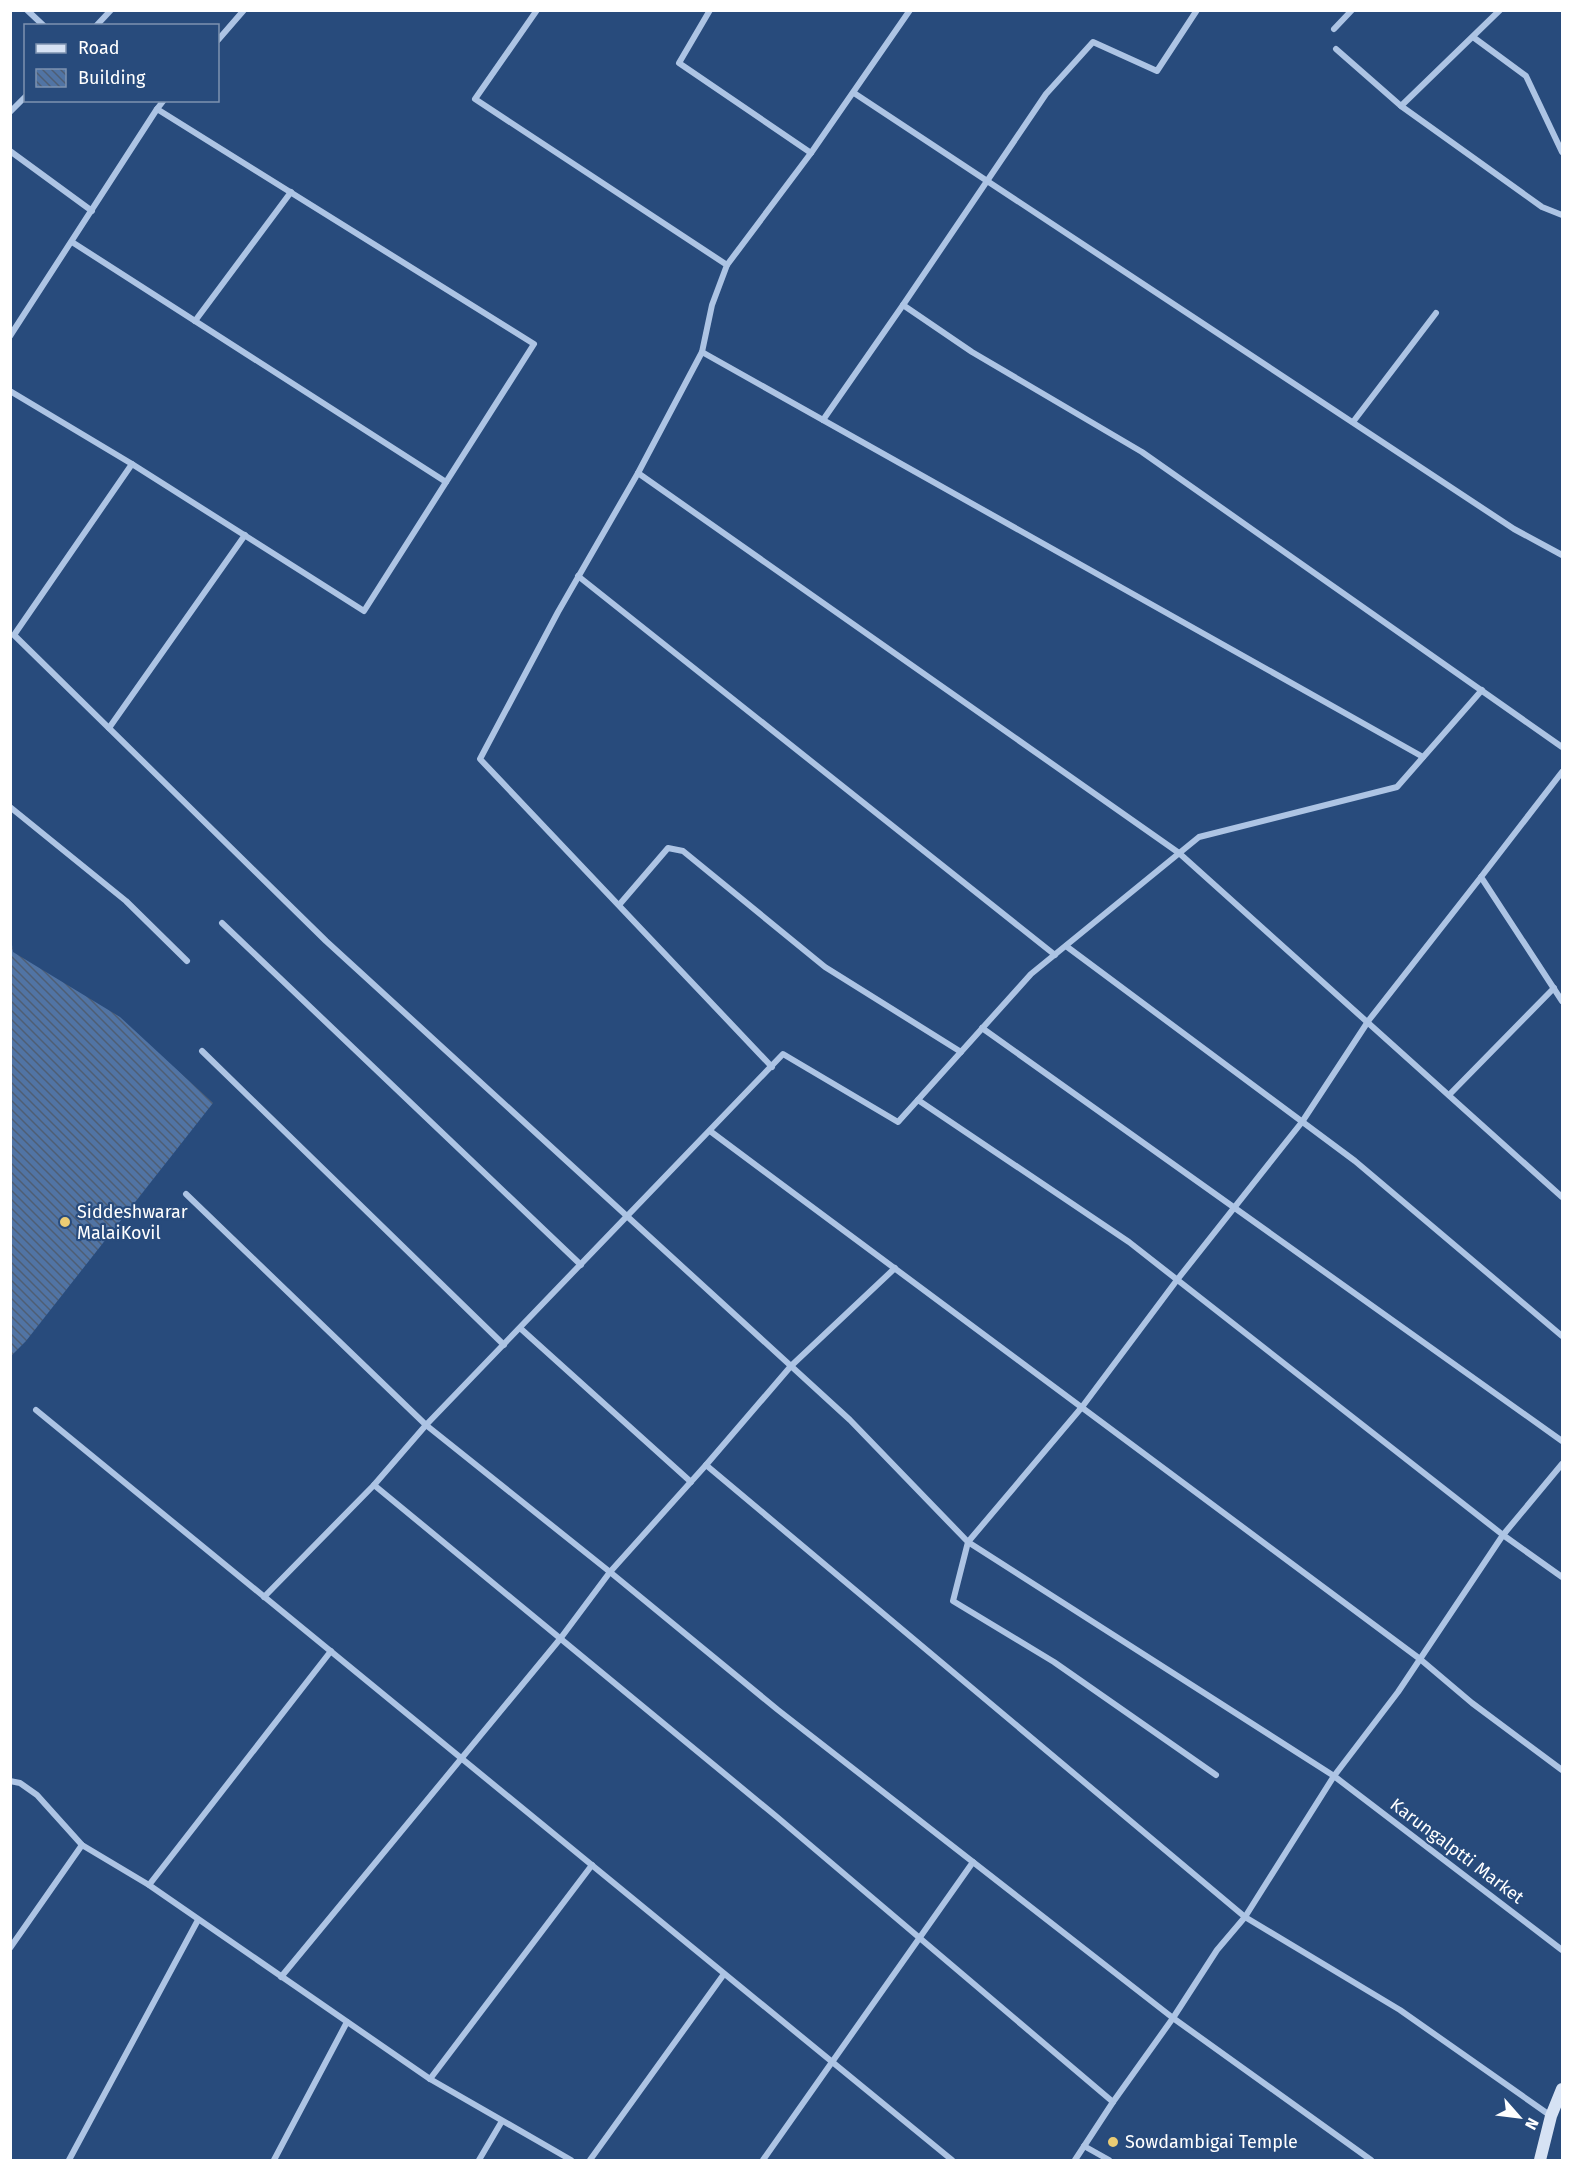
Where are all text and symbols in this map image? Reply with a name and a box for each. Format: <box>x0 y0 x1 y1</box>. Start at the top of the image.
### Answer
legend <box>24 24 219 102</box>
text: Road <box>78 37 120 59</box>
text: Building <box>78 67 146 89</box>
place label: Siddeshwarar MalaiKovil <box>77 1201 188 1244</box>
marker: Siddeshwarar MalaiKovil <box>58 1215 72 1229</box>
street label: Karungalptti Market <box>1386 1794 1529 1909</box>
north arrow <box>1489 2087 1549 2147</box>
text: N <box>1521 2115 1543 2133</box>
place label: Sowdambigai Temple <box>1125 2131 1298 2153</box>
marker: Sowdambigai Temple <box>1106 2135 1120 2149</box>

